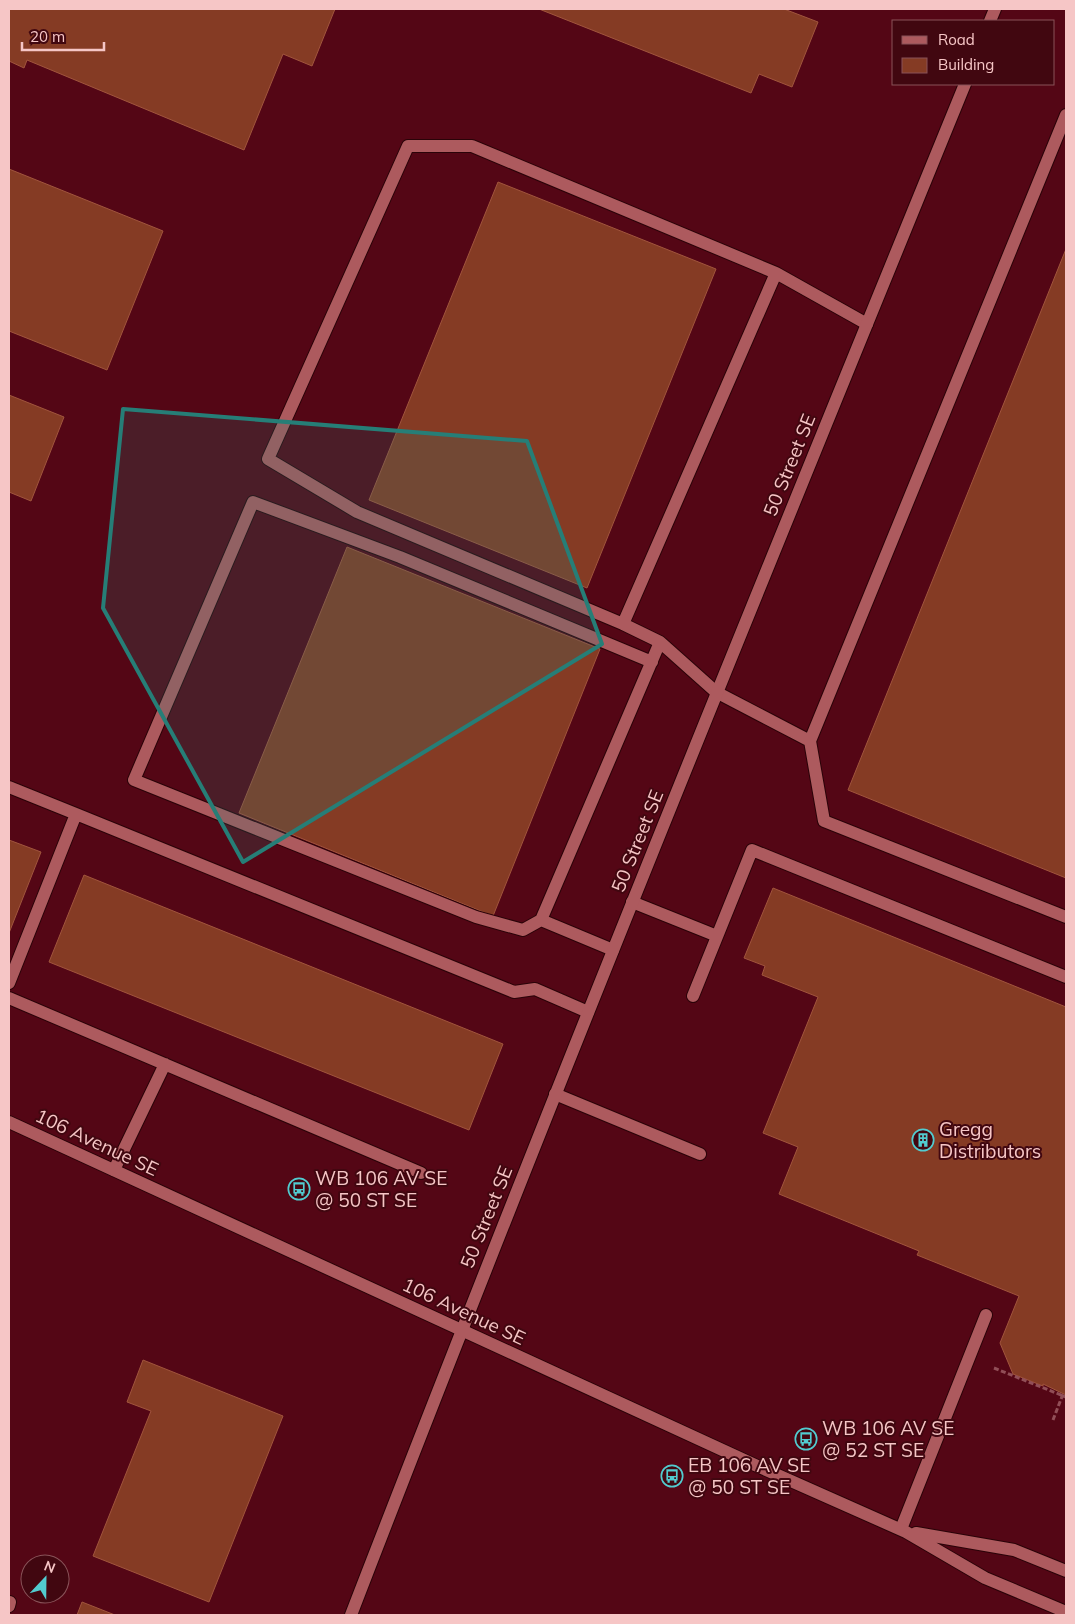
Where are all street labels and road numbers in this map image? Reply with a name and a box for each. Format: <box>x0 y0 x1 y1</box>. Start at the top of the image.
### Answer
street label: 50 Street SE <box>758 410 820 520</box>
street label: 50 Street SE <box>606 786 668 896</box>
street label: 106 Avenue SE <box>32 1103 162 1181</box>
street label: 50 Street SE <box>455 1162 517 1272</box>
street label: 106 Avenue SE <box>399 1272 529 1350</box>

